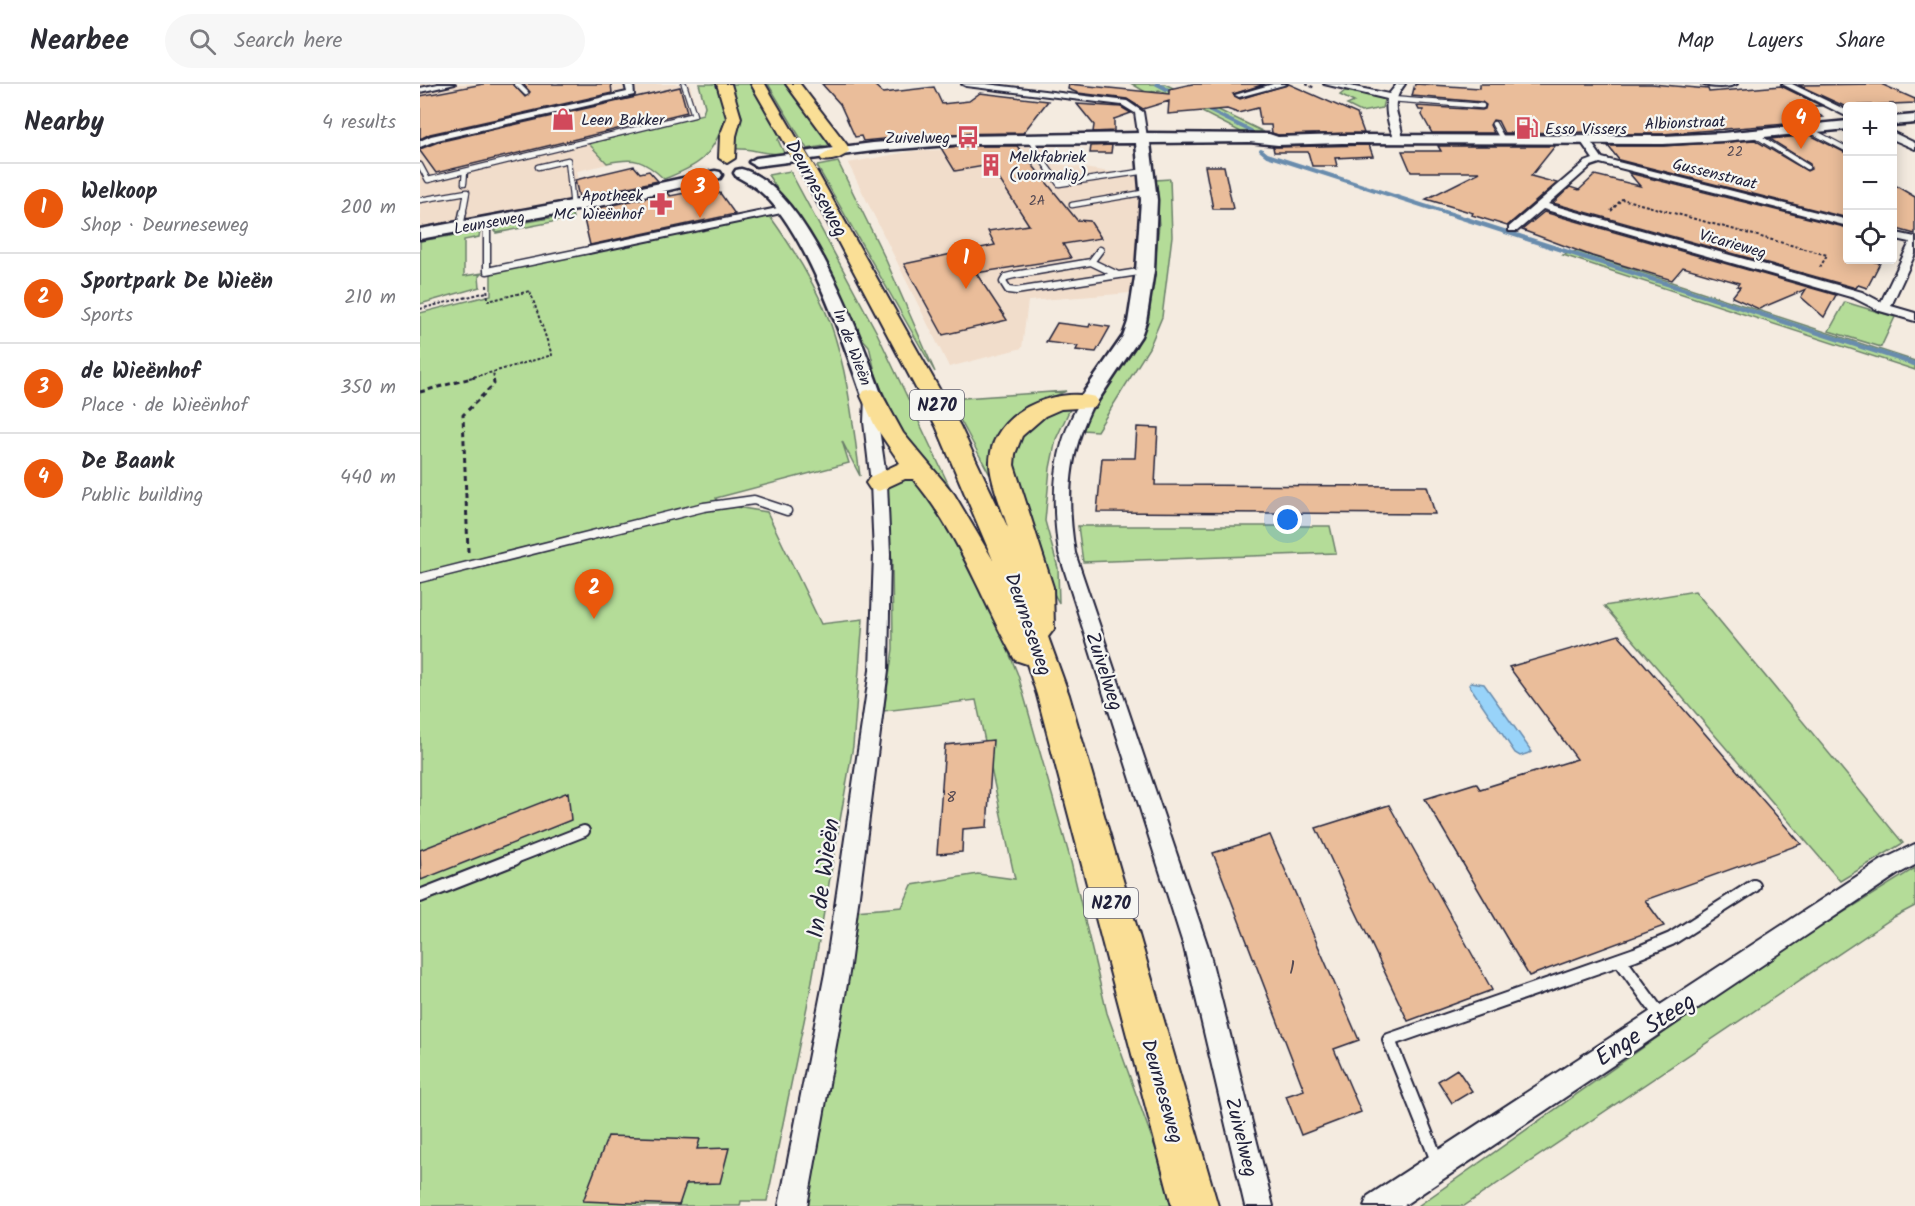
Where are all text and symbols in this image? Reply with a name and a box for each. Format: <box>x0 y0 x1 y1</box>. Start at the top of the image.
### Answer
search box <box>165 14 585 68</box>
text: Nearbee <box>30 19 129 64</box>
text: Search here <box>234 24 342 59</box>
icon: search <box>186 25 219 58</box>
text: Map <box>1677 25 1714 58</box>
text: Layers <box>1747 25 1803 58</box>
text: Share <box>1836 25 1885 58</box>
pin: 4 <box>1782 100 1820 149</box>
text: Nearby <box>24 102 104 144</box>
map controls <box>1843 102 1897 264</box>
button: + <box>1843 102 1897 156</box>
shop icon: Leen Bakker <box>550 106 576 132</box>
text: 4 results <box>322 107 396 139</box>
place label: Leen Bakker <box>581 108 666 133</box>
street label: Albionstraat <box>1644 110 1727 137</box>
fuel station icon: Esso Vissers <box>1514 115 1540 141</box>
place label: Esso Vissers <box>1545 117 1627 142</box>
bus stop icon: Zuivelweg <box>955 124 981 150</box>
place label: Zuivelweg <box>885 126 950 151</box>
street label: Deurneseweg <box>775 134 855 244</box>
house number: 22 <box>1727 141 1743 163</box>
place label: Melkfabriek (voormalig) <box>1009 145 1087 188</box>
building icon: Melkfabriek (voormalig) <box>978 152 1004 178</box>
street label: Gussenstraat <box>1670 152 1760 197</box>
button: − <box>1843 156 1897 210</box>
pin: 3 <box>680 168 720 218</box>
text: Welkoop <box>81 175 158 210</box>
place label: Apotheek MC Wieënhof <box>553 184 645 227</box>
house number: 2A <box>1029 190 1045 212</box>
pharmacy icon: Apotheek MC Wieënhof <box>648 191 674 217</box>
text: 1 <box>40 192 47 224</box>
text: 200 m <box>340 192 396 224</box>
street label: Leunseweg <box>452 205 527 242</box>
text: Shop · Deurneseweg <box>81 210 249 242</box>
button: locate <box>1843 210 1897 264</box>
street label: Vicarieweg <box>1696 223 1769 266</box>
pin: 1 <box>946 240 986 289</box>
text: Sportpark De Wieën <box>81 265 273 300</box>
text: 2 <box>38 282 49 314</box>
text: 210 m <box>344 282 396 314</box>
text: Sports <box>81 300 133 332</box>
street label: In de Wieën <box>825 305 878 390</box>
text: de Wieënhof <box>81 355 200 390</box>
text: 3 <box>38 372 49 404</box>
text: 350 m <box>340 372 396 404</box>
text: Place · de Wieënhof <box>81 390 248 422</box>
road number: N270 <box>910 390 964 420</box>
text: De Baank <box>81 445 174 480</box>
text: 4 <box>38 462 49 494</box>
text: 440 m <box>340 462 396 494</box>
text: Public building <box>81 480 203 512</box>
your location <box>1273 505 1302 534</box>
street label: Deurneseweg <box>995 569 1060 681</box>
pin: 2 <box>574 570 614 619</box>
street label: Zuivelweg <box>1075 628 1131 715</box>
house number: 8 <box>946 785 956 810</box>
street label: In de Wieën <box>797 816 852 941</box>
road number: N270 <box>1084 888 1138 918</box>
house number: 1 <box>1289 953 1295 985</box>
street label: Enge Steeg <box>1588 983 1704 1078</box>
street label: Deurneseweg <box>1131 1036 1191 1148</box>
street label: Zuivelweg <box>1215 1094 1265 1181</box>

